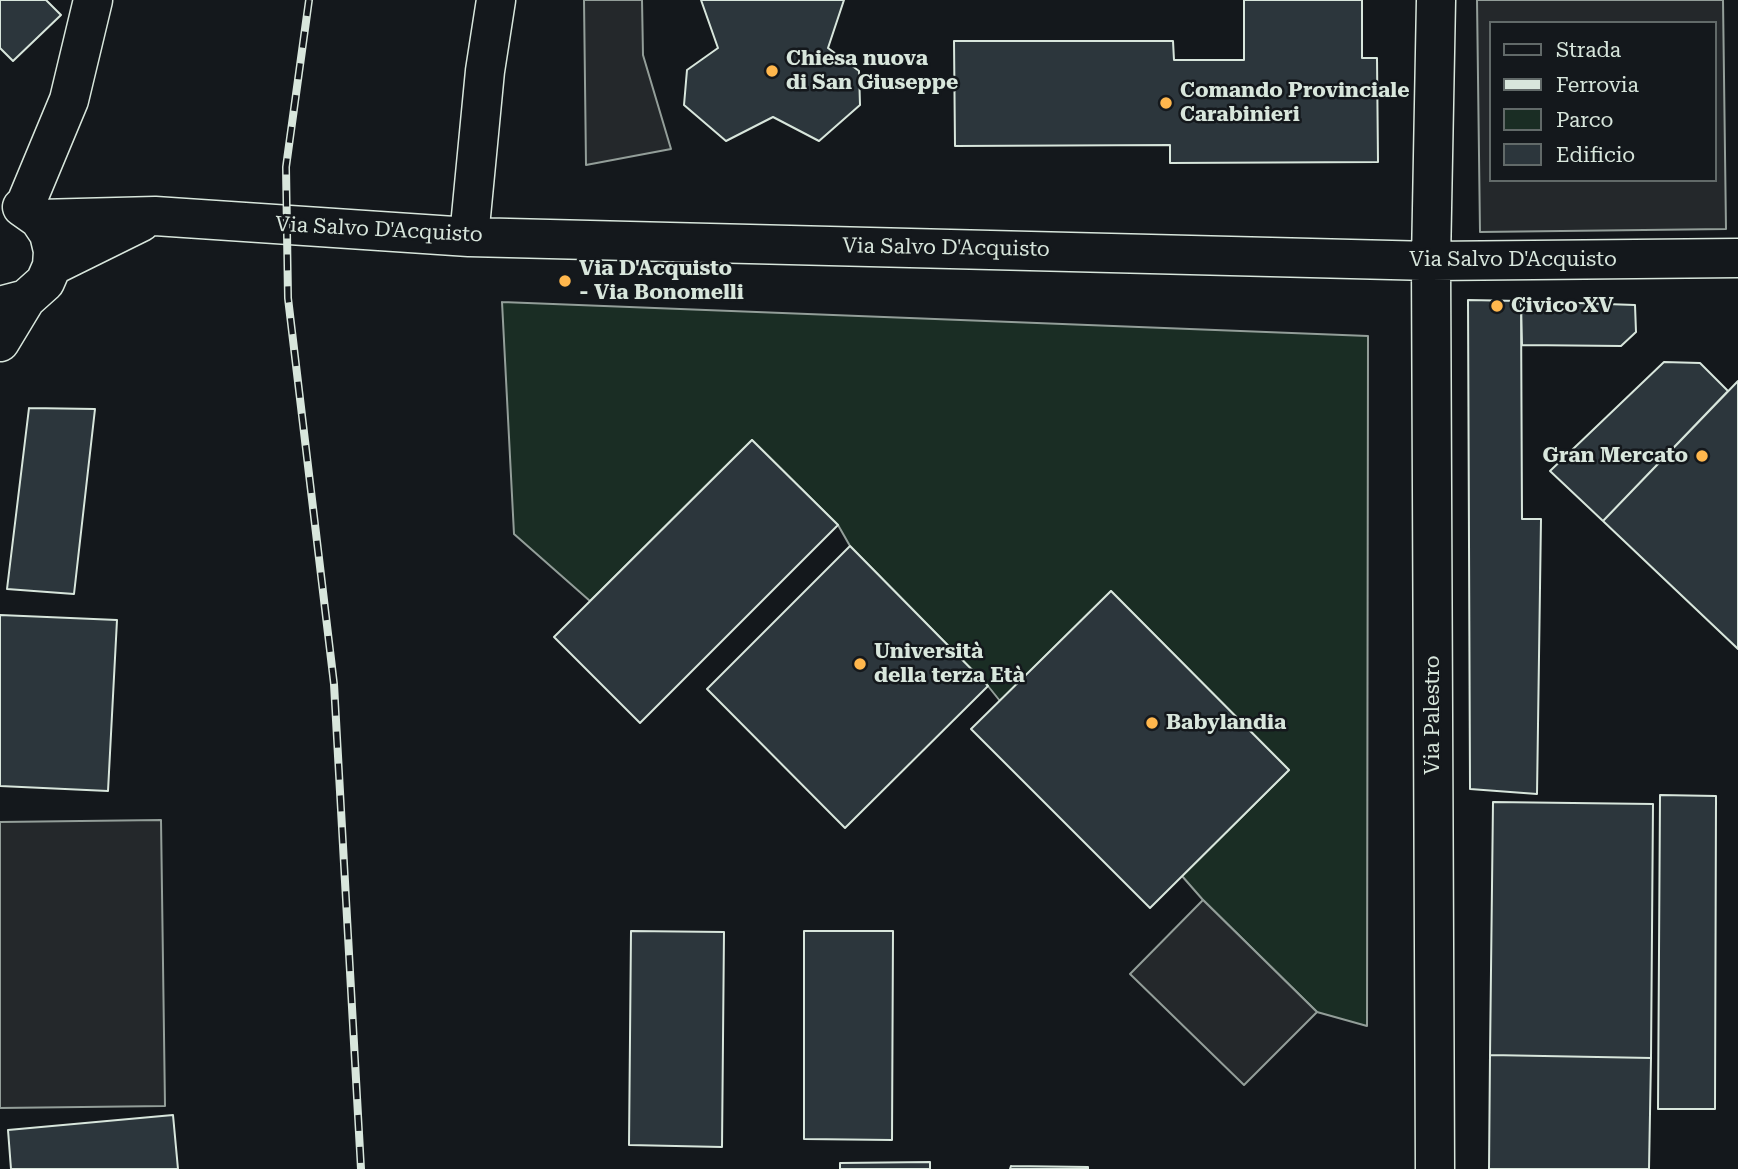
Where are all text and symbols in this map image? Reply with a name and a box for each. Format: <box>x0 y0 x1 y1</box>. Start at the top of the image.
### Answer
legend <box>1490 21 1717 182</box>
text: Strada <box>1556 38 1621 62</box>
place label: Chiesa nuova di San Giuseppe <box>786 46 958 96</box>
marker: Chiesa nuova di San Giuseppe <box>764 63 780 79</box>
text: Ferrovia <box>1556 73 1639 97</box>
place label: Comando Provinciale Carabinieri <box>1180 78 1410 128</box>
marker: Comando Provinciale Carabinieri <box>1158 95 1174 111</box>
text: Parco <box>1556 108 1613 132</box>
text: Edificio <box>1556 143 1635 167</box>
street label: Via Salvo D'Acquisto <box>275 212 483 248</box>
street label: Via Salvo D'Acquisto <box>842 234 1050 262</box>
street label: Via Salvo D'Acquisto <box>1409 247 1617 273</box>
place label: Via D'Acquisto - Via Bonomelli <box>579 256 744 306</box>
marker: Via D'Acquisto - Via Bonomelli <box>557 273 573 289</box>
place label: Civico XV <box>1511 293 1614 319</box>
marker: Civico XV <box>1489 298 1505 314</box>
place label: Gran Mercato <box>1543 443 1688 469</box>
marker: Gran Mercato <box>1694 448 1710 464</box>
place label: Università della terza Età <box>874 639 1025 689</box>
street label: Via Palestro <box>1420 655 1446 775</box>
marker: Università della terza Età <box>852 656 868 672</box>
place label: Babylandia <box>1166 710 1286 736</box>
marker: Babylandia <box>1144 715 1160 731</box>

